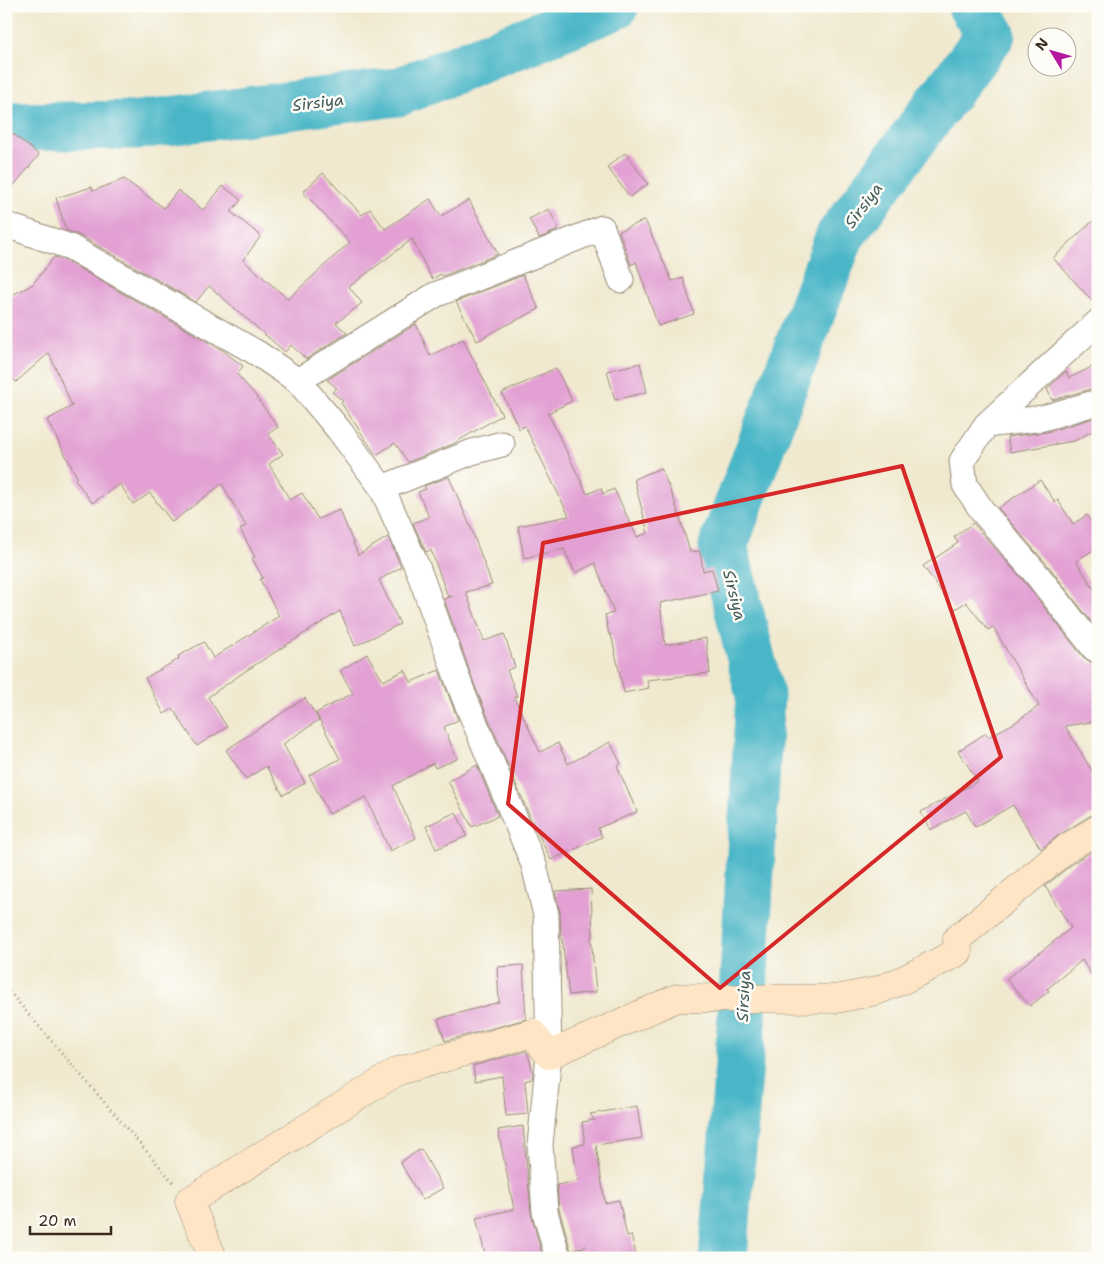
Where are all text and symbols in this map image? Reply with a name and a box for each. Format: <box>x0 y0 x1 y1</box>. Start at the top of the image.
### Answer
north arrow <box>1026 28 1076 78</box>
text: N <box>1031 34 1052 54</box>
water label: Sirsiya <box>291 89 345 116</box>
water label: Sirsiya <box>839 178 887 232</box>
water label: Sirsiya <box>718 568 751 623</box>
water label: Sirsiya <box>732 970 755 1022</box>
scale bar <box>30 1204 111 1236</box>
text: 20 m <box>38 1211 77 1231</box>

